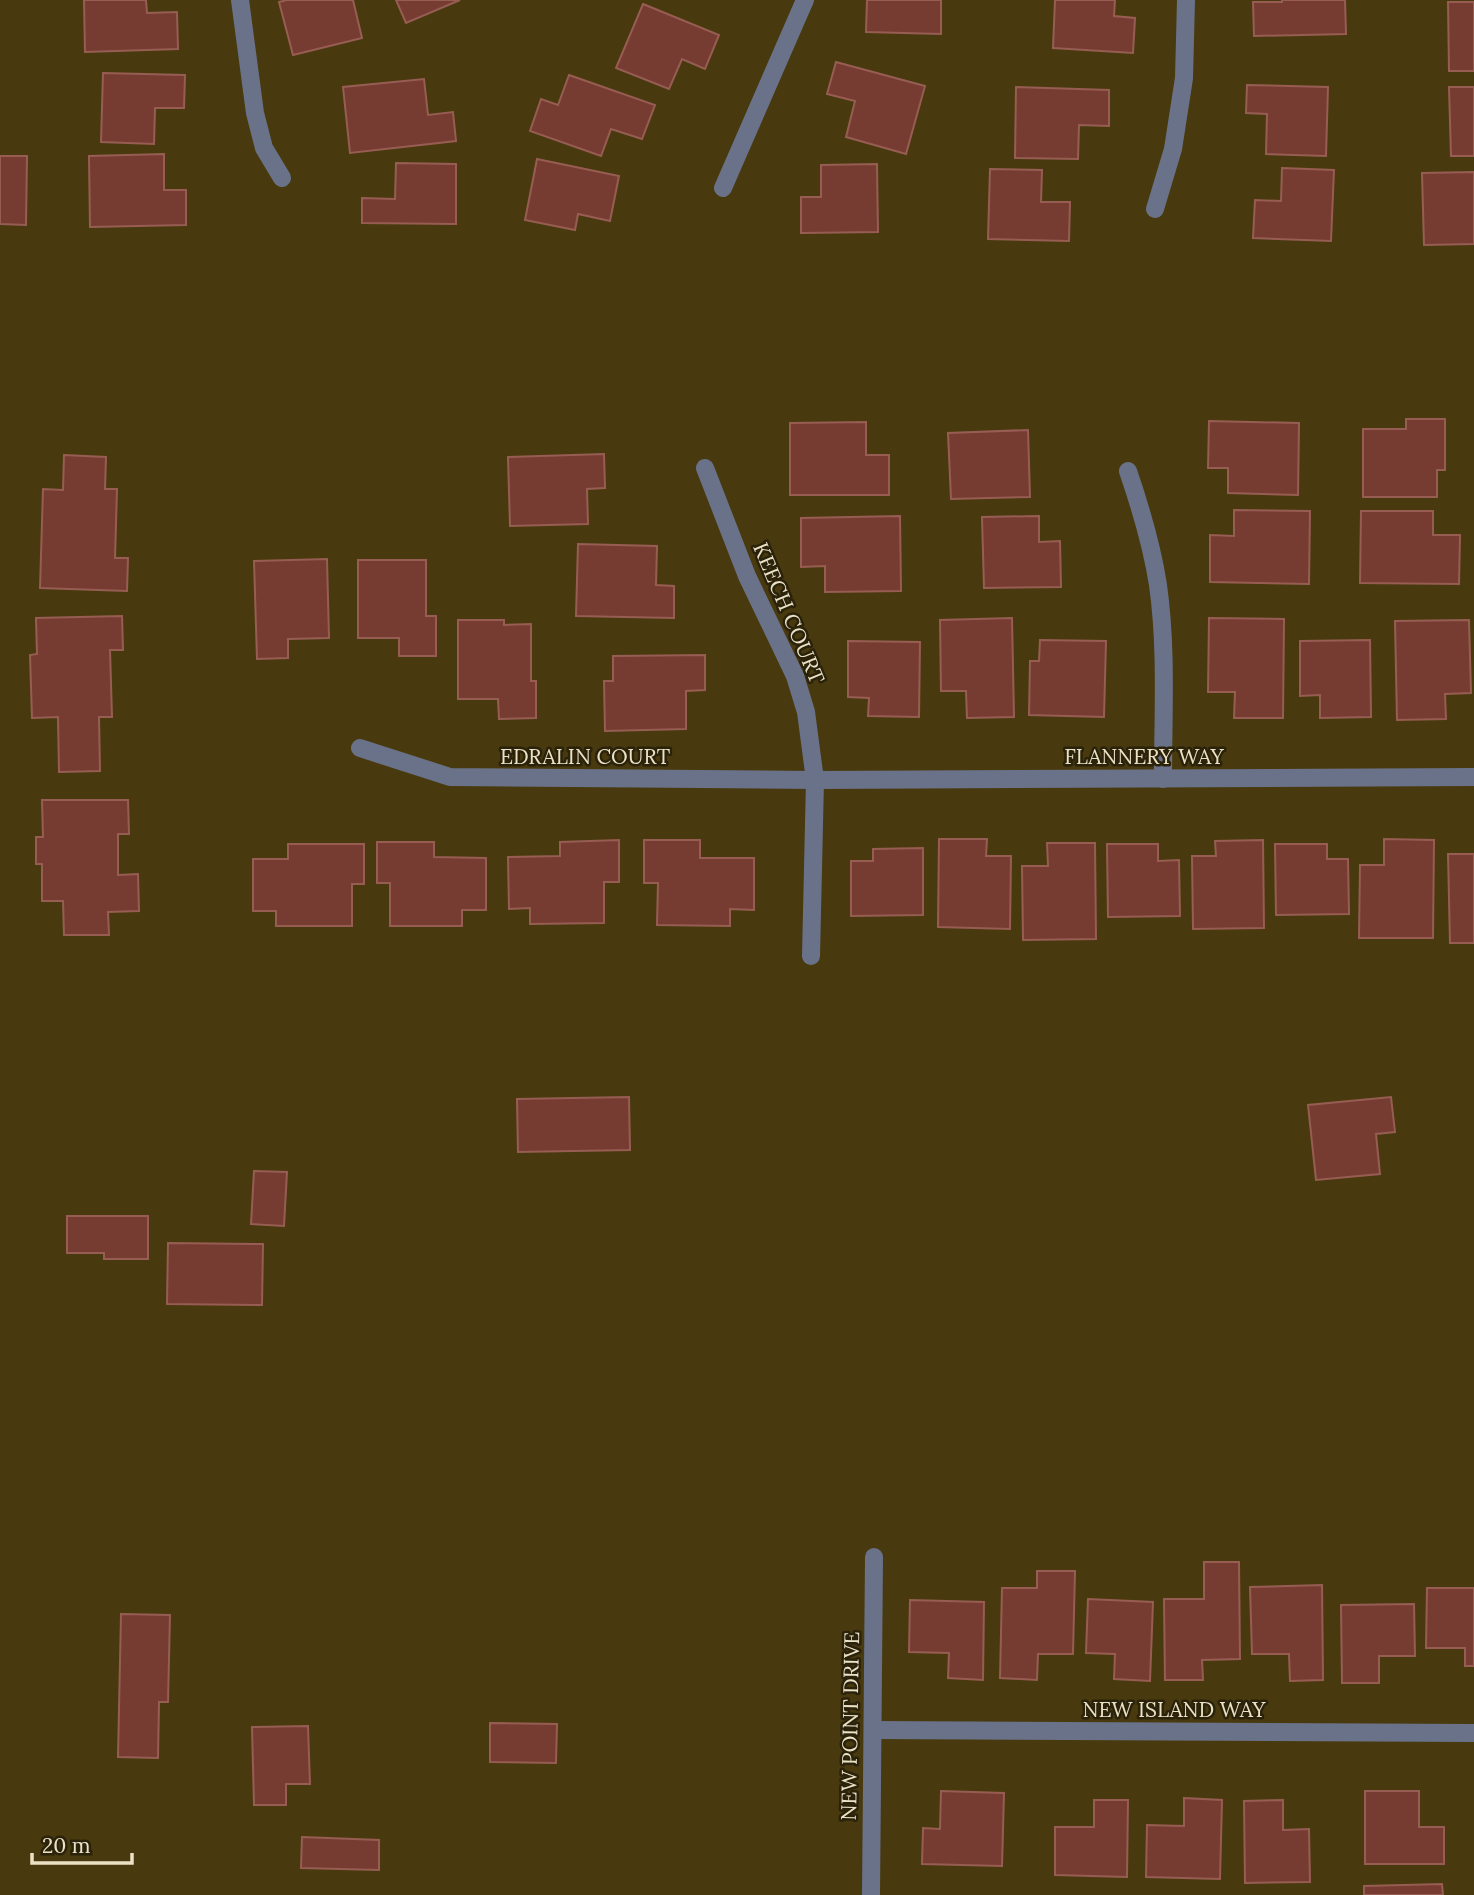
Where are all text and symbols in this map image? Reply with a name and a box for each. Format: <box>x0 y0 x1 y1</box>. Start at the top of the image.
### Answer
street label: KEECH COURT <box>747 538 831 688</box>
street label: EDRALIN COURT <box>500 743 670 770</box>
street label: FLANNERY WAY <box>1064 743 1225 770</box>
street label: NEW POINT DRIVE <box>835 1631 865 1821</box>
street label: NEW ISLAND WAY <box>1083 1696 1266 1723</box>
scale bar <box>32 1822 131 1866</box>
text: 20 m <box>42 1832 91 1859</box>

